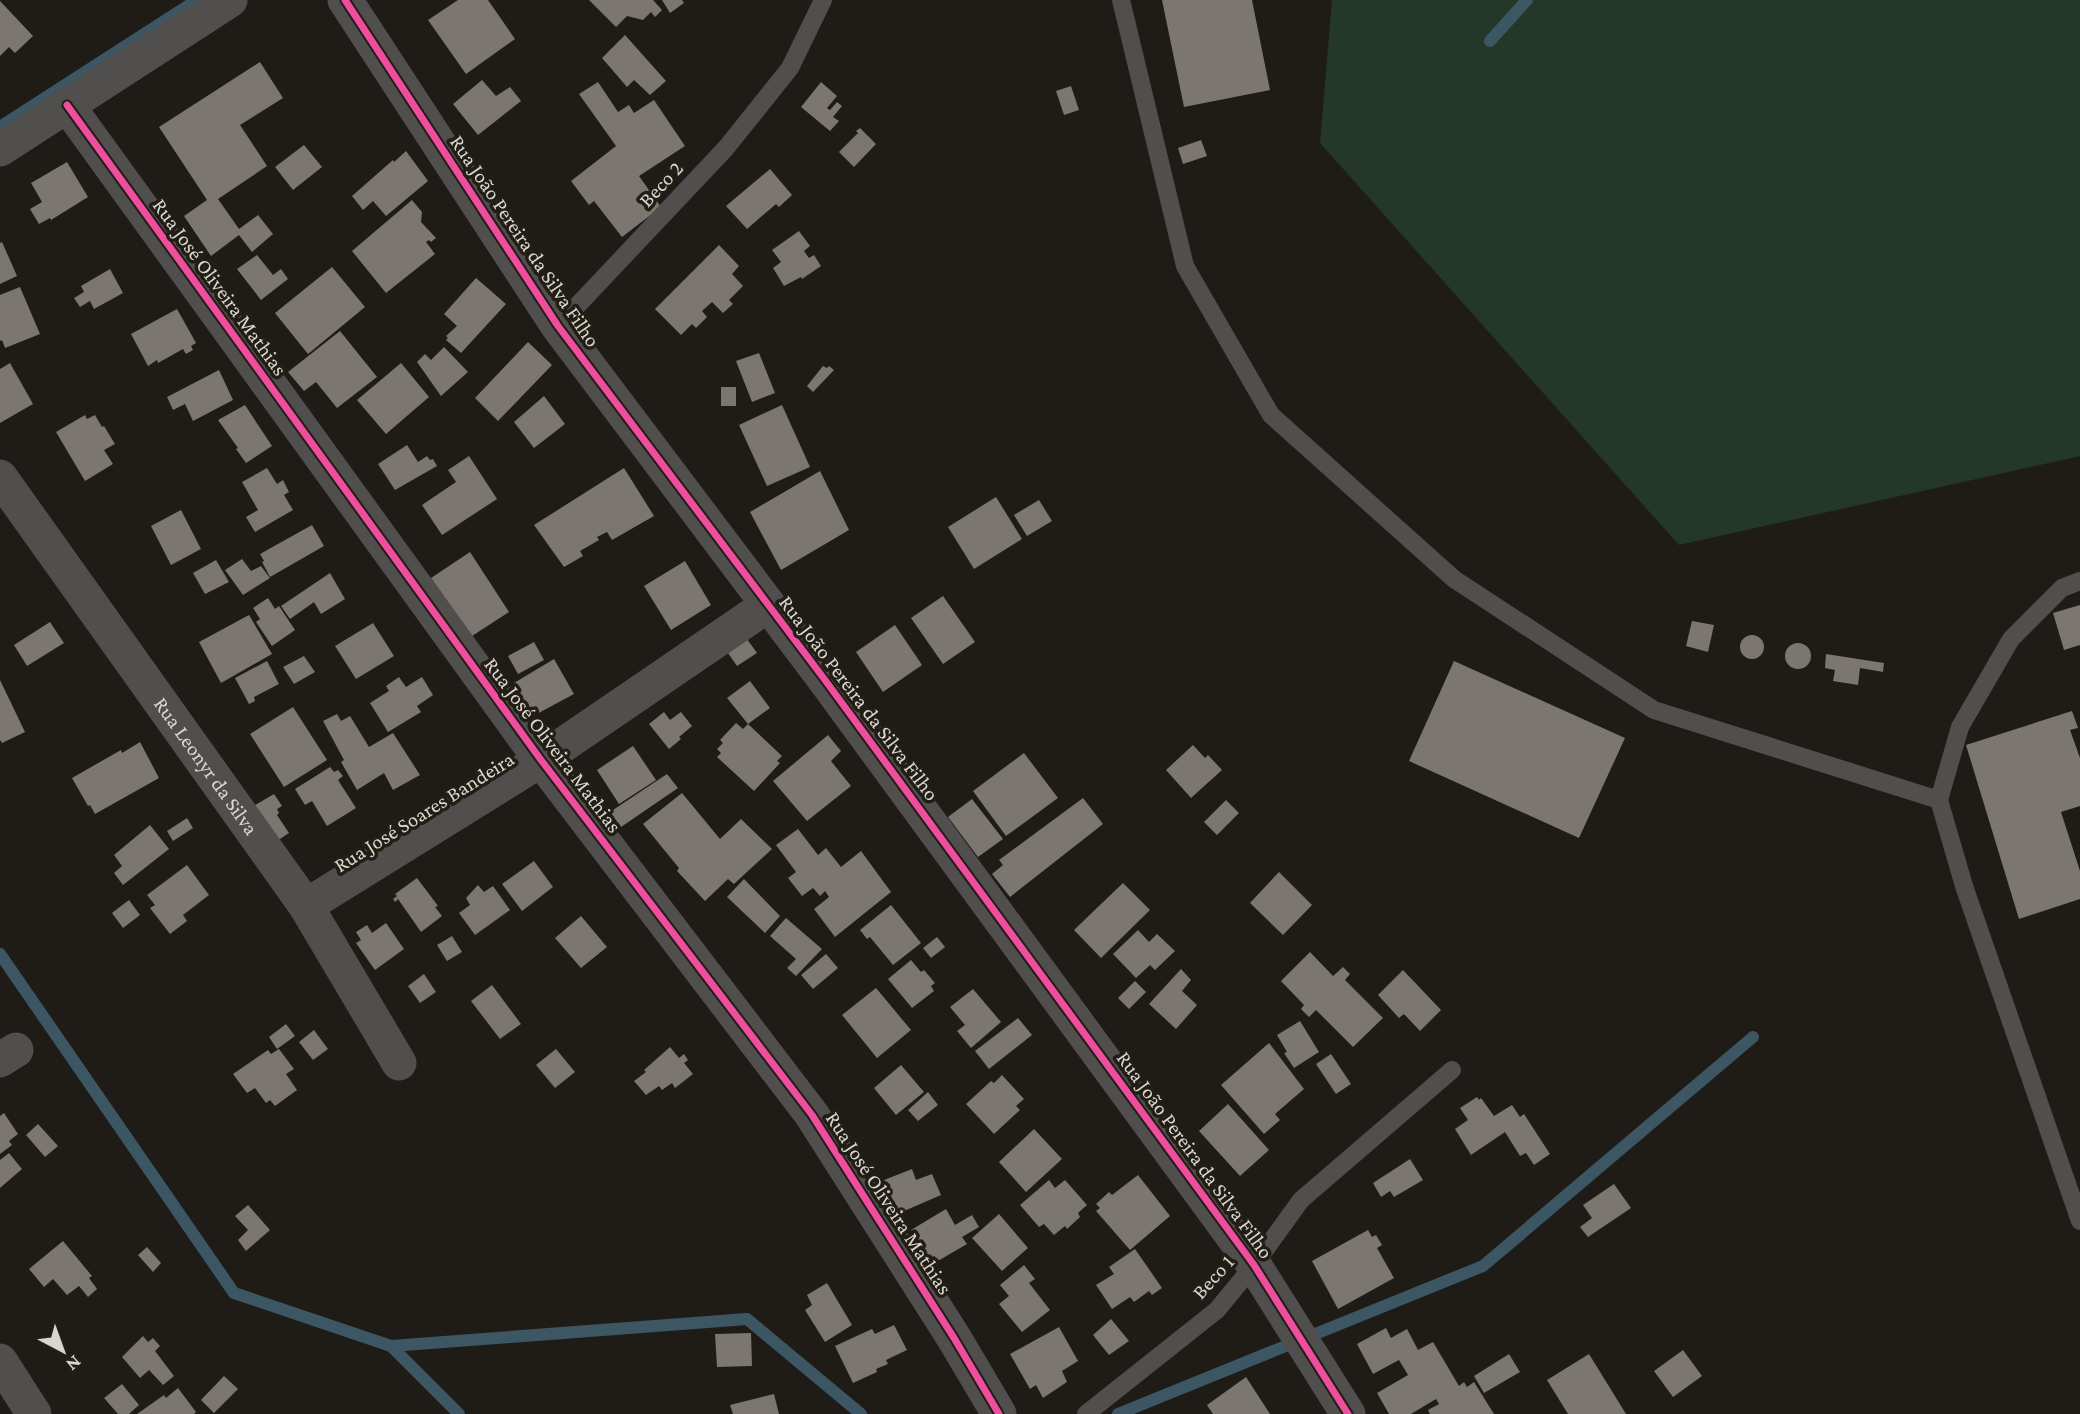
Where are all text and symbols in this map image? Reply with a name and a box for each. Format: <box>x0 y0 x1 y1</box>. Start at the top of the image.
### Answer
street label: Rua João Pereira da Silva Filho <box>445 130 605 352</box>
street label: Beco 2 <box>634 156 688 212</box>
street label: Rua José Oliveira Mathias <box>148 194 292 380</box>
street label: Rua João Pereira da Silva Filho <box>774 591 944 805</box>
street label: Rua José Oliveira Mathias <box>479 653 627 837</box>
street label: Rua Leonyr da Silva <box>149 692 264 840</box>
street label: Rua José Soares Bandeira <box>330 747 519 877</box>
street label: Rua João Pereira da Silva Filho <box>1112 1047 1278 1263</box>
street label: Rua José Oliveira Mathias <box>821 1107 957 1299</box>
street label: Beco 1 <box>1187 1250 1239 1304</box>
north arrow <box>28 1316 98 1386</box>
text: N <box>62 1351 86 1376</box>

